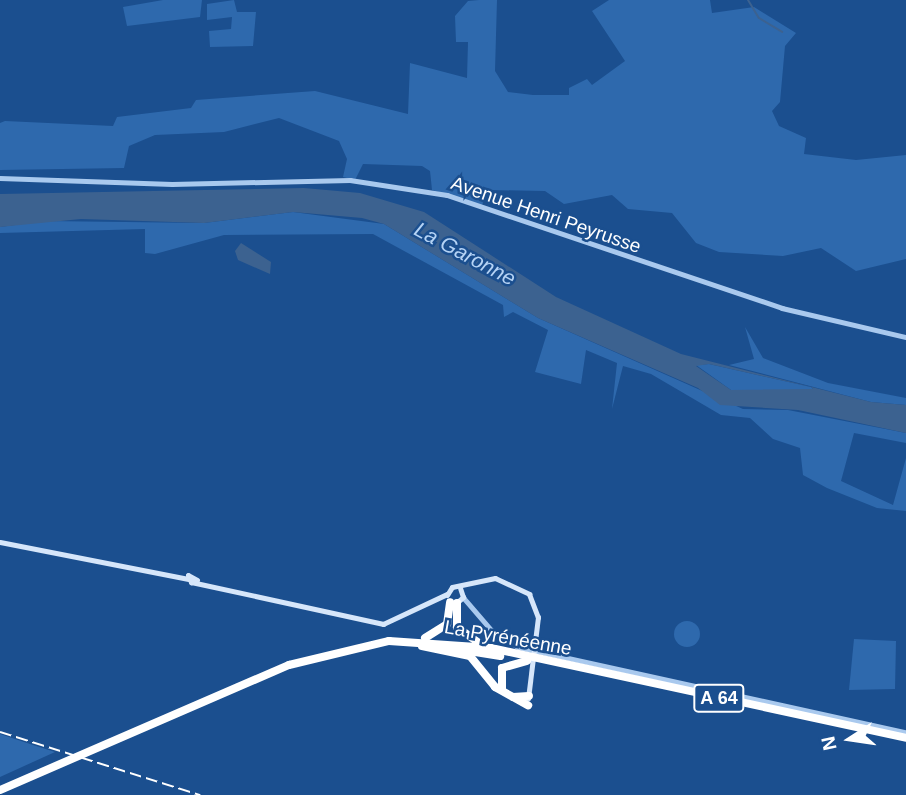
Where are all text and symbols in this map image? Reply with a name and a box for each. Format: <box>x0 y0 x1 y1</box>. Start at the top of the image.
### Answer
street label: Avenue Henri Peyrusse <box>448 172 644 258</box>
water label: La Garonne <box>410 217 520 291</box>
street label: La Pyrénéenne <box>443 616 573 660</box>
road number: A 64 <box>693 684 745 712</box>
north arrow <box>815 704 885 774</box>
text: N <box>817 735 841 752</box>

